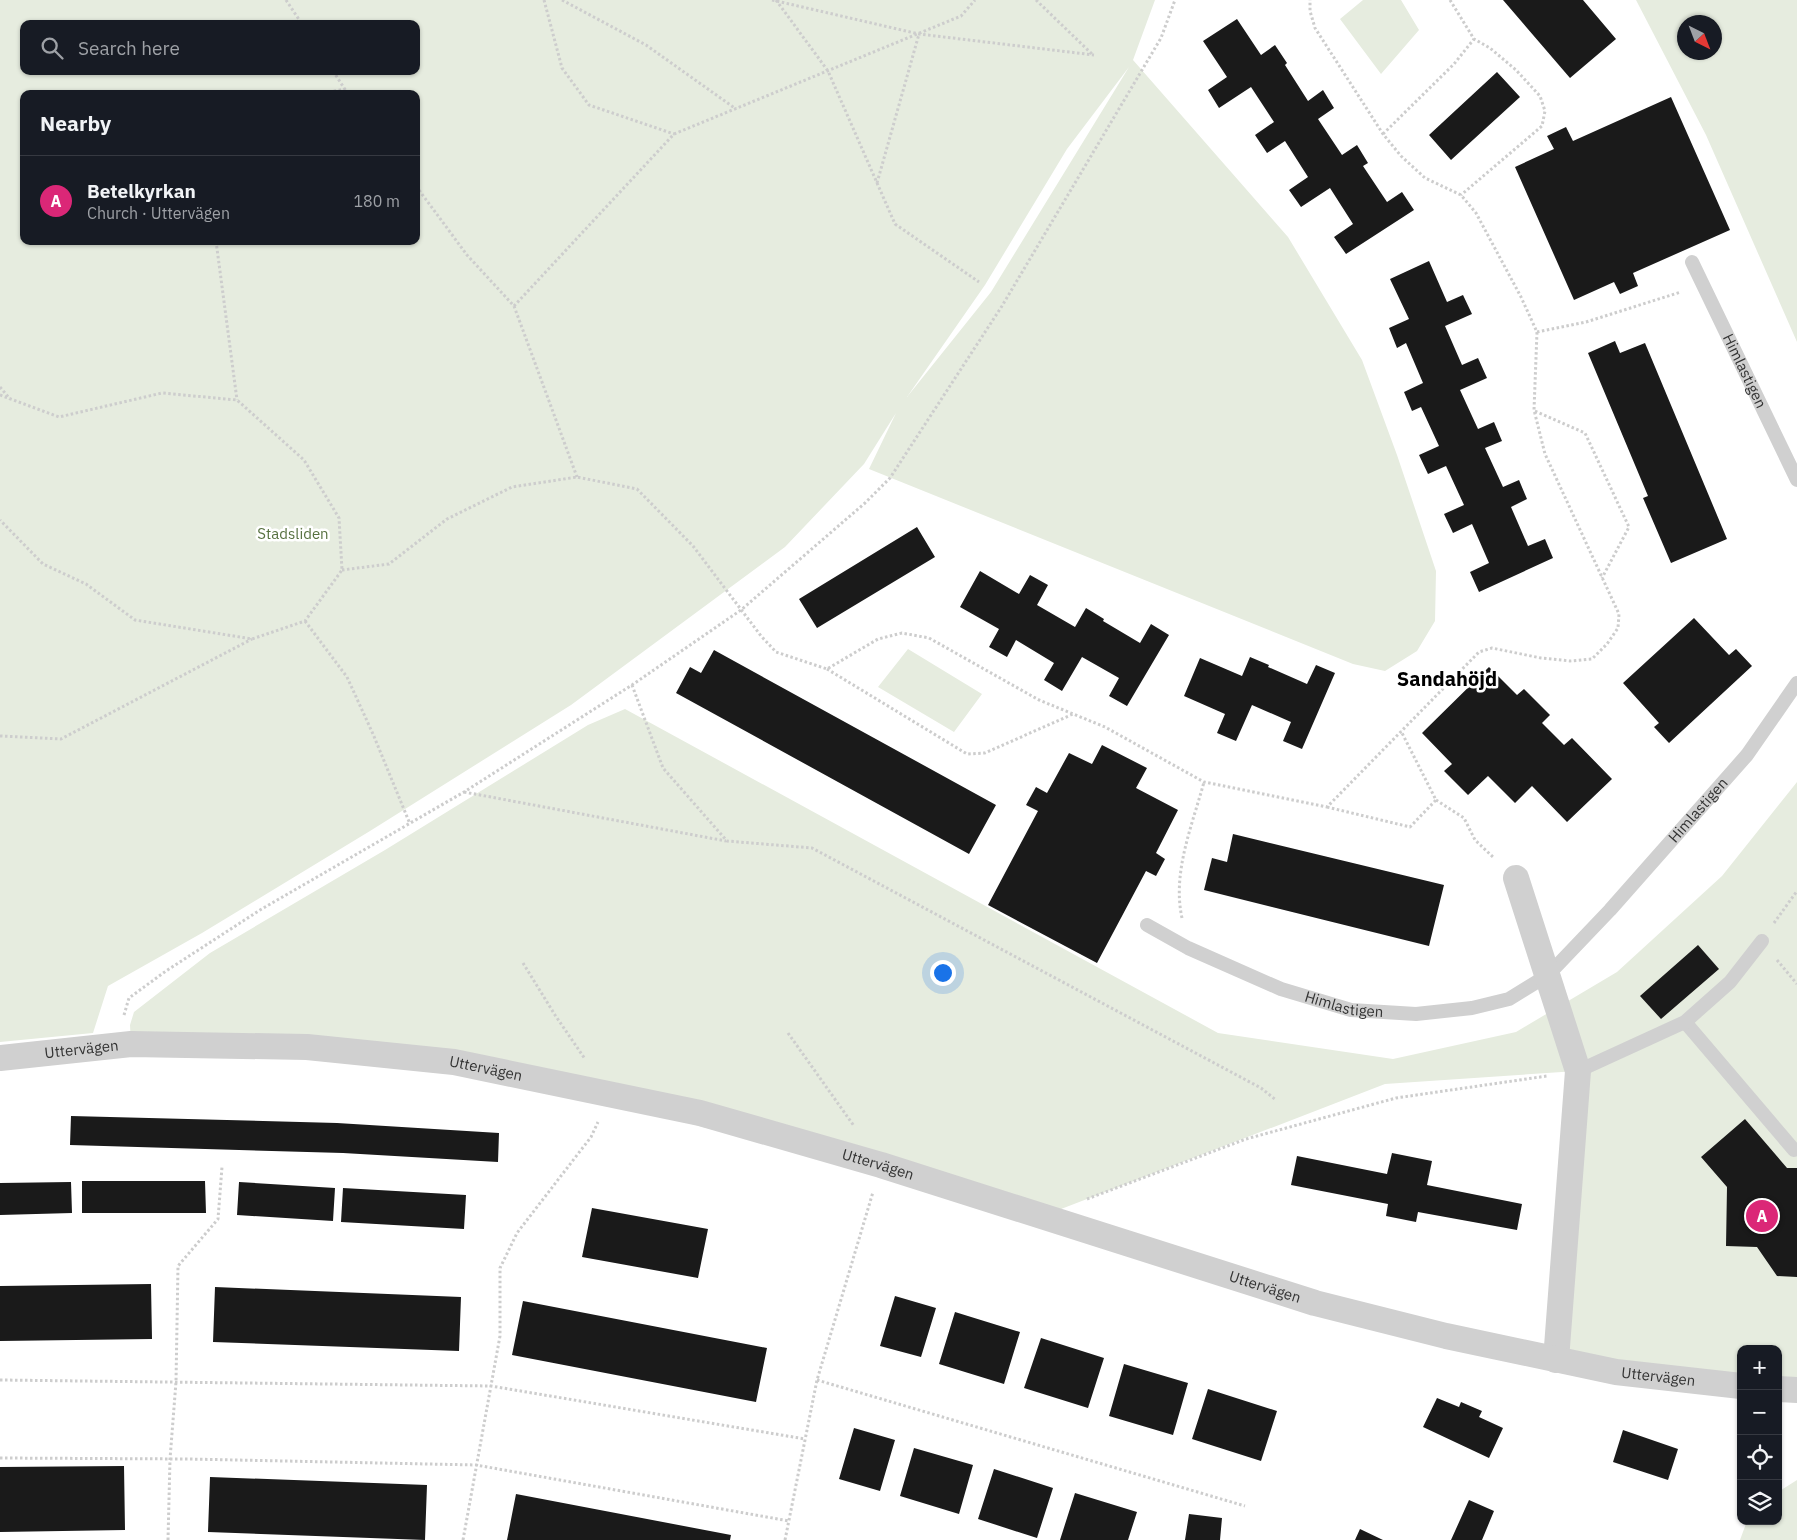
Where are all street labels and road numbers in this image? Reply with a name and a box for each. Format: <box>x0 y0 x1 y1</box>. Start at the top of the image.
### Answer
street label: Himlastigen <box>1719 330 1771 411</box>
street label: Himlastigen <box>1664 773 1732 846</box>
street label: Himlastigen <box>1302 987 1384 1021</box>
street label: Uttervägen <box>44 1035 119 1062</box>
street label: Uttervägen <box>448 1051 524 1085</box>
street label: Uttervägen <box>840 1144 917 1184</box>
street label: Uttervägen <box>1227 1266 1303 1307</box>
street label: Uttervägen <box>1620 1363 1696 1390</box>

